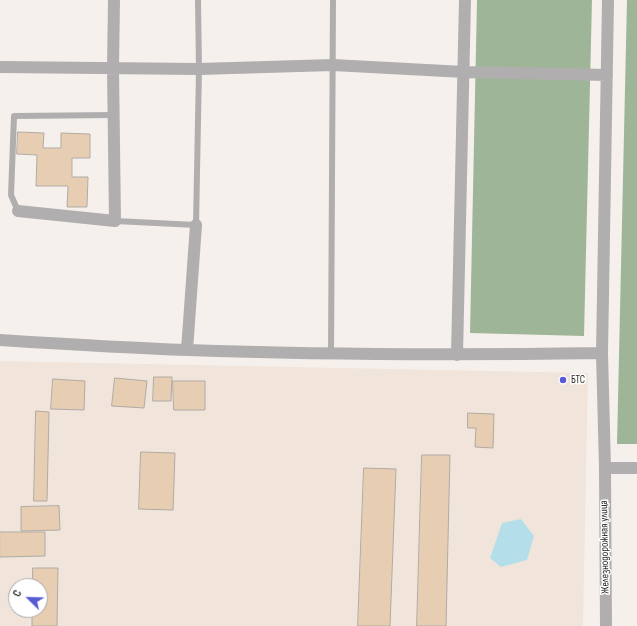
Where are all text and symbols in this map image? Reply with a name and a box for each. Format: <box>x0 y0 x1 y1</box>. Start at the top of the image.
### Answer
place label: БТС <box>571 373 585 387</box>
marker: БТС <box>558 375 568 385</box>
street label: Железнодорожная улица <box>598 500 612 594</box>
north arrow <box>8 578 48 618</box>
text: С <box>10 588 25 599</box>

